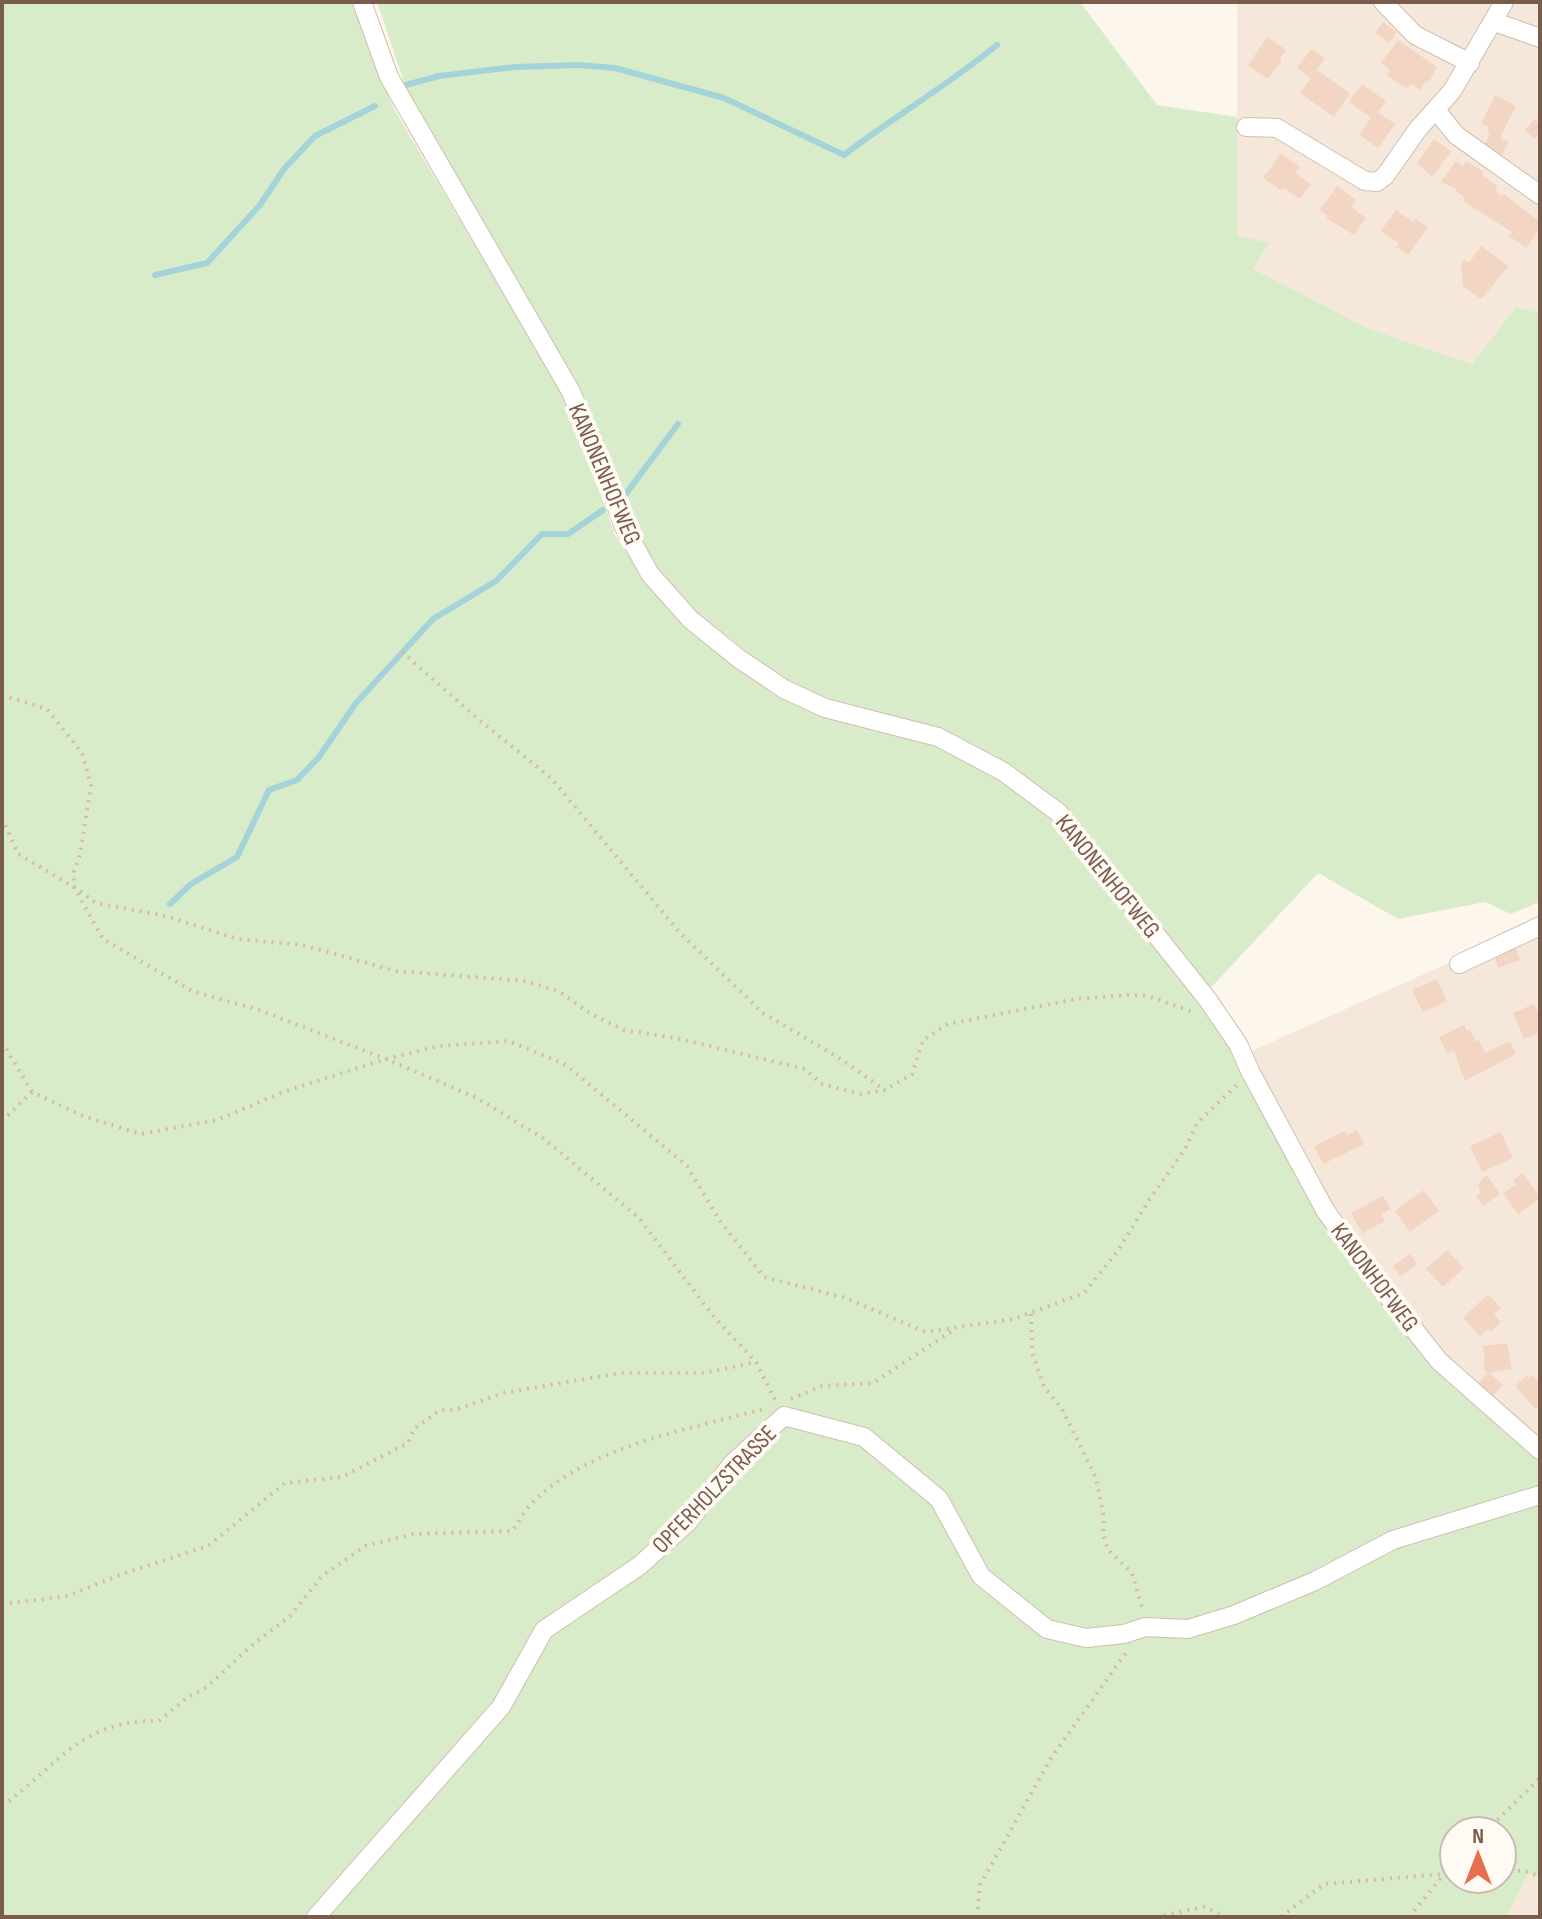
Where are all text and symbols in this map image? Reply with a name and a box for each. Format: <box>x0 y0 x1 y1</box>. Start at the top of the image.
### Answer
street label: KANONENHOFWEG <box>562 399 647 549</box>
street label: KANONENHOFWEG <box>1049 809 1166 944</box>
street label: KANONHOFWEG <box>1324 1217 1425 1337</box>
street label: OPFERHOLZSTRASSE <box>646 1419 783 1559</box>
north arrow <box>1438 1815 1518 1895</box>
text: N <box>1472 1823 1484 1850</box>

